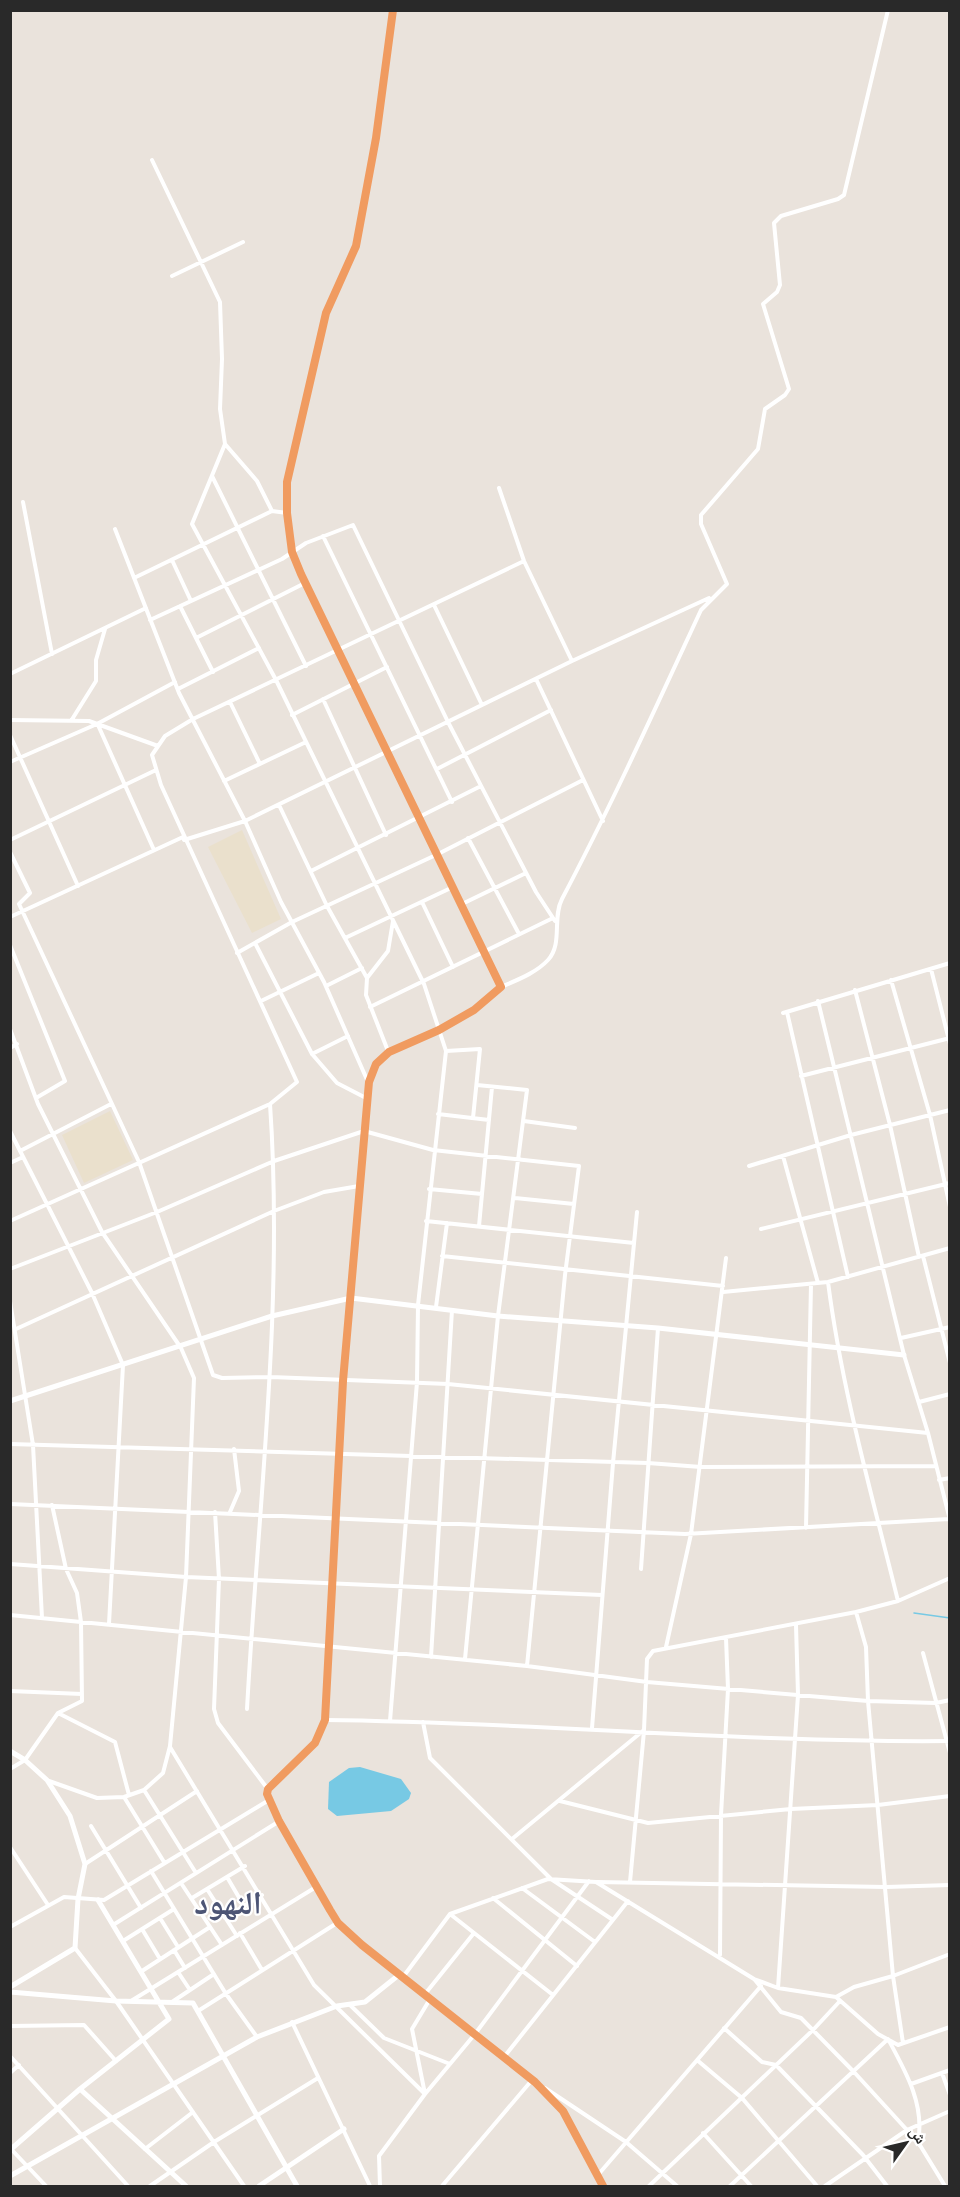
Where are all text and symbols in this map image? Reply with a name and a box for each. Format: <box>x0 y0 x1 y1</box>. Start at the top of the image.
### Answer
district label: النهود <box>194 1884 262 1921</box>
north arrow <box>876 2113 936 2173</box>
text: ش <box>905 2123 931 2147</box>

